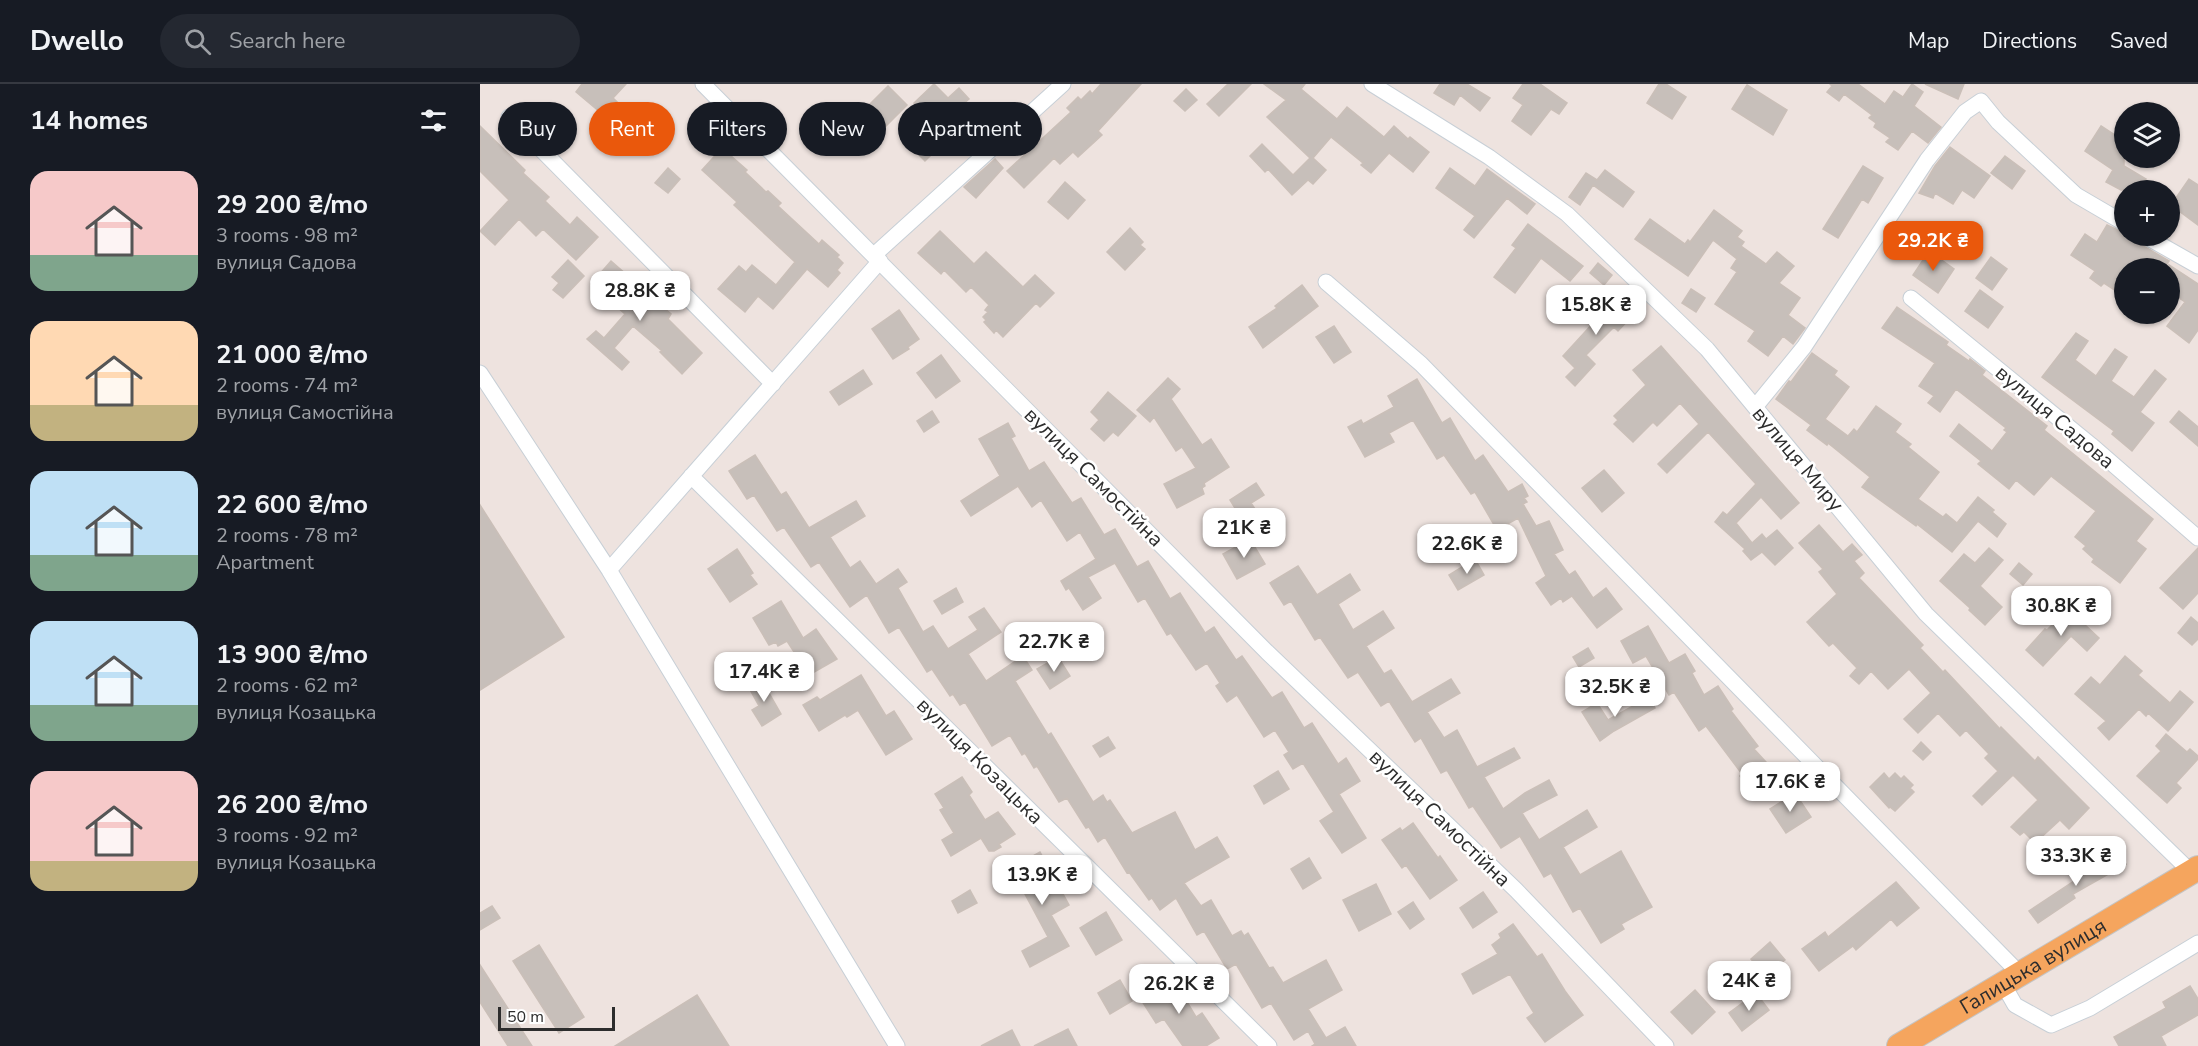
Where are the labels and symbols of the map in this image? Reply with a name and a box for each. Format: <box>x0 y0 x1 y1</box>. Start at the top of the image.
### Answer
pin: 29.2K ₴ <box>1878 221 1988 272</box>
pin: 28.8K ₴ <box>585 271 695 322</box>
pin: 15.8K ₴ <box>1541 285 1651 336</box>
street label: вулиця Садова <box>1989 359 2121 475</box>
street label: вулиця Самостійна <box>1018 401 1170 553</box>
street label: вулиця Миру <box>1746 401 1850 517</box>
pin: 21K ₴ <box>1202 508 1286 559</box>
pin: 22.6K ₴ <box>1412 524 1522 575</box>
pin: 30.8K ₴ <box>2006 586 2116 637</box>
pin: 22.7K ₴ <box>999 622 1109 673</box>
pin: 17.4K ₴ <box>709 652 819 703</box>
pin: 32.5K ₴ <box>1560 667 1670 718</box>
street label: вулиця Козацька <box>910 691 1050 831</box>
street label: вулиця Самостійна <box>1363 743 1517 893</box>
pin: 17.6K ₴ <box>1735 762 1845 813</box>
pin: 33.3K ₴ <box>2021 836 2131 887</box>
pin: 13.9K ₴ <box>987 855 1097 906</box>
street label: Галицька вулиця <box>1955 912 2111 1021</box>
pin: 24K ₴ <box>1707 961 1791 1012</box>
pin: 26.2K ₴ <box>1124 964 1234 1015</box>
scale bar <box>498 1004 615 1032</box>

